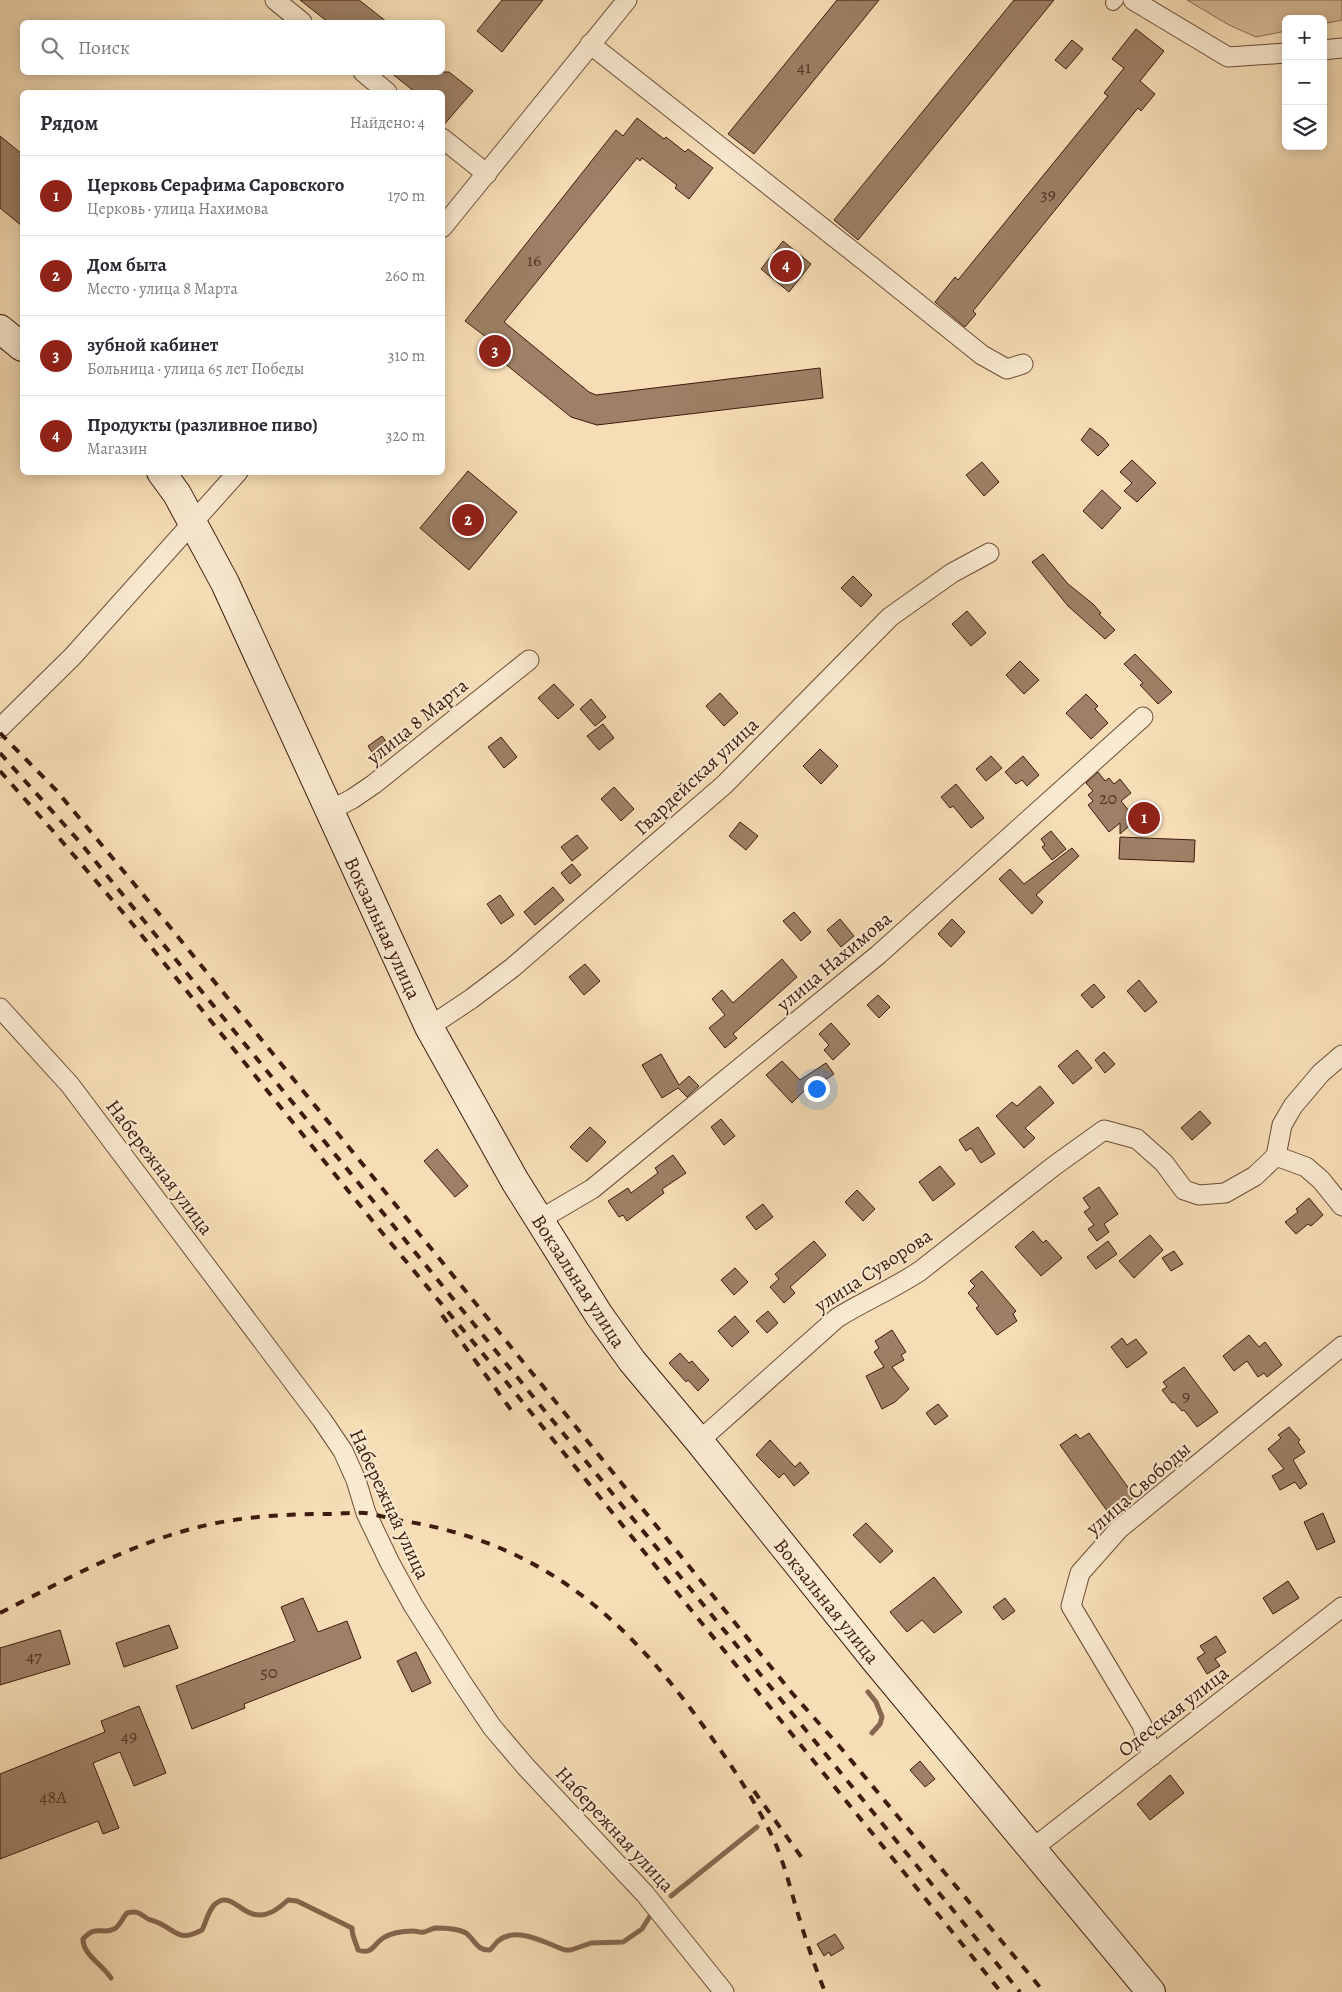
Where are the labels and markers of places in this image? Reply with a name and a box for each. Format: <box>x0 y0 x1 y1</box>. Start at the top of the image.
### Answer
pin: 4 <box>770 247 802 285</box>
pin: 3 <box>479 332 511 370</box>
pin: 2 <box>452 501 484 539</box>
pin: 1 <box>1128 799 1160 837</box>

